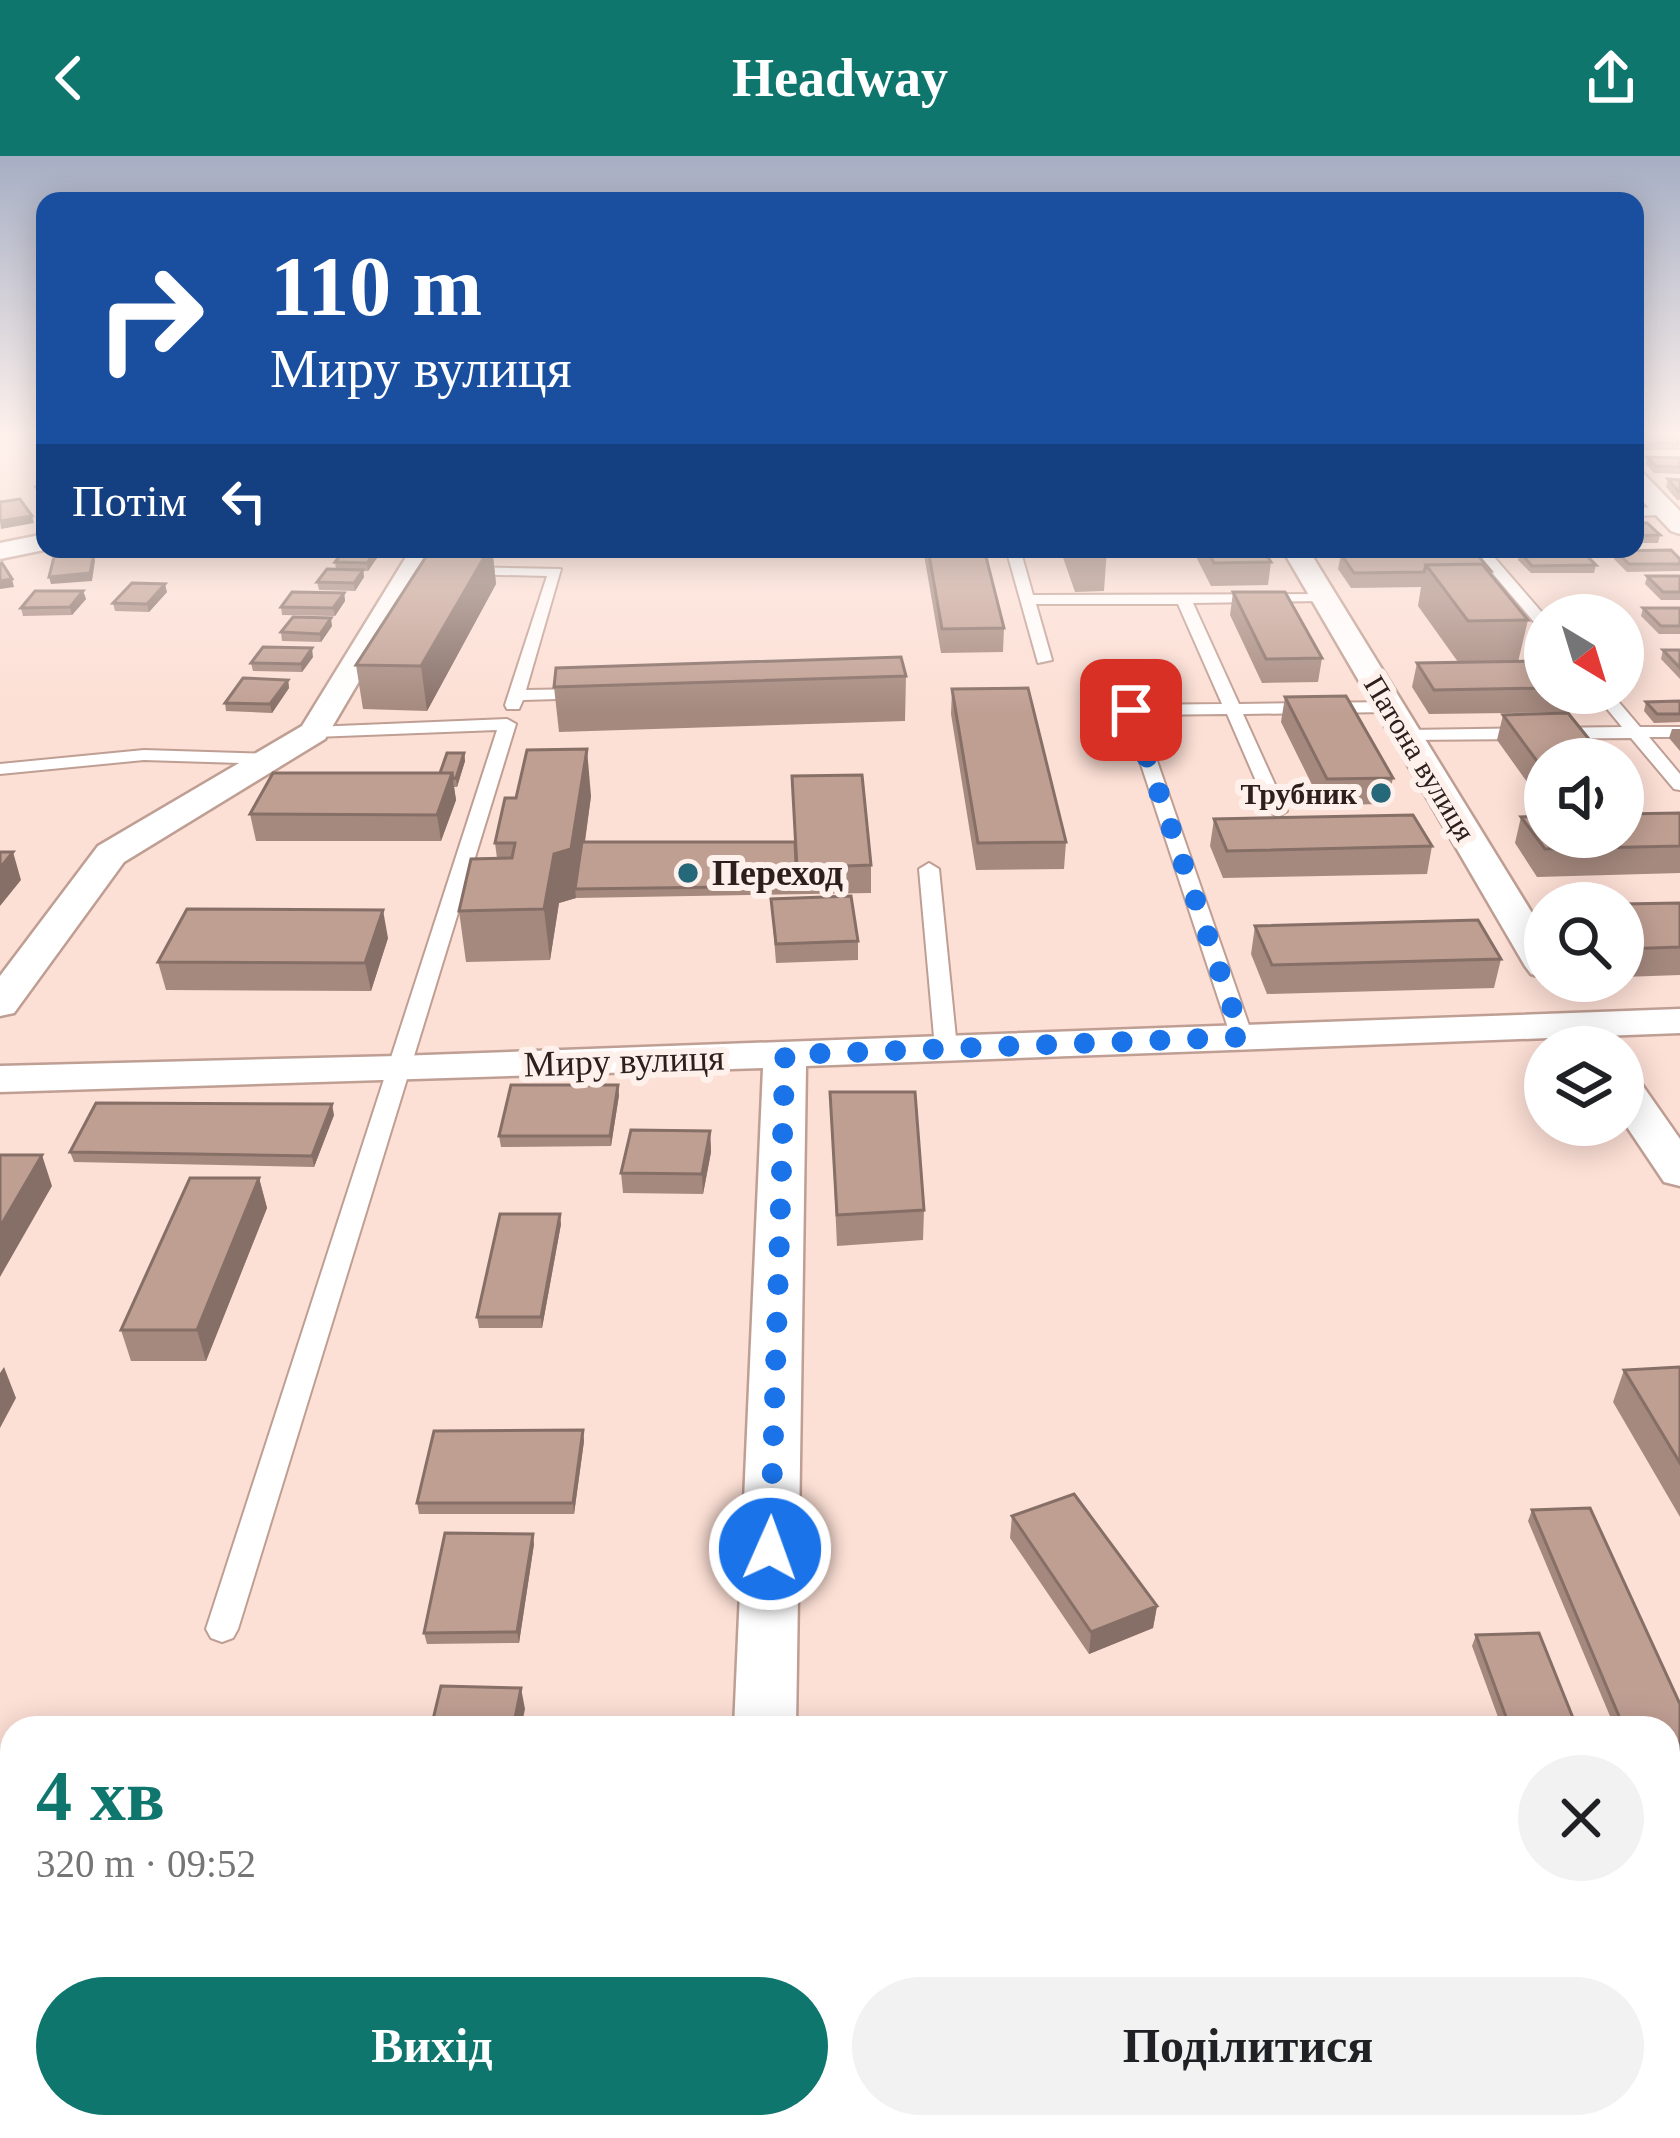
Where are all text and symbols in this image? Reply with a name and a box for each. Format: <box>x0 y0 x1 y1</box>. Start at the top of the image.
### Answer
icon: back <box>36 45 102 111</box>
icon: share <box>1578 45 1644 111</box>
text: Headway <box>732 48 948 108</box>
icon: right <box>72 240 228 396</box>
text: 110 m <box>270 240 482 333</box>
text: Миру вулиця <box>270 339 572 399</box>
icon: left <box>211 468 277 534</box>
text: Потім <box>72 476 187 526</box>
north arrow <box>1524 594 1644 714</box>
map controls <box>1524 594 1644 1146</box>
pin <box>1080 659 1182 761</box>
street label: Патона вулиця <box>1358 670 1482 847</box>
icon: arrive <box>1098 677 1164 743</box>
button: sound <box>1524 738 1644 858</box>
place label: Трубник <box>1240 777 1358 810</box>
marker: Трубник <box>1368 780 1394 806</box>
place label: Переход <box>712 853 843 893</box>
marker: Переход <box>675 860 701 886</box>
button: search <box>1524 882 1644 1002</box>
button: layers <box>1524 1026 1644 1146</box>
street label: Миру вулиця <box>523 1038 725 1084</box>
position arrow <box>707 1486 833 1612</box>
button: close <box>1518 1755 1644 1881</box>
text: 4 хв <box>36 1756 165 1836</box>
text: 320 m · 09:52 <box>36 1842 256 1885</box>
button: Вихід <box>36 1977 828 2115</box>
button: Поділитися <box>852 1977 1644 2115</box>

